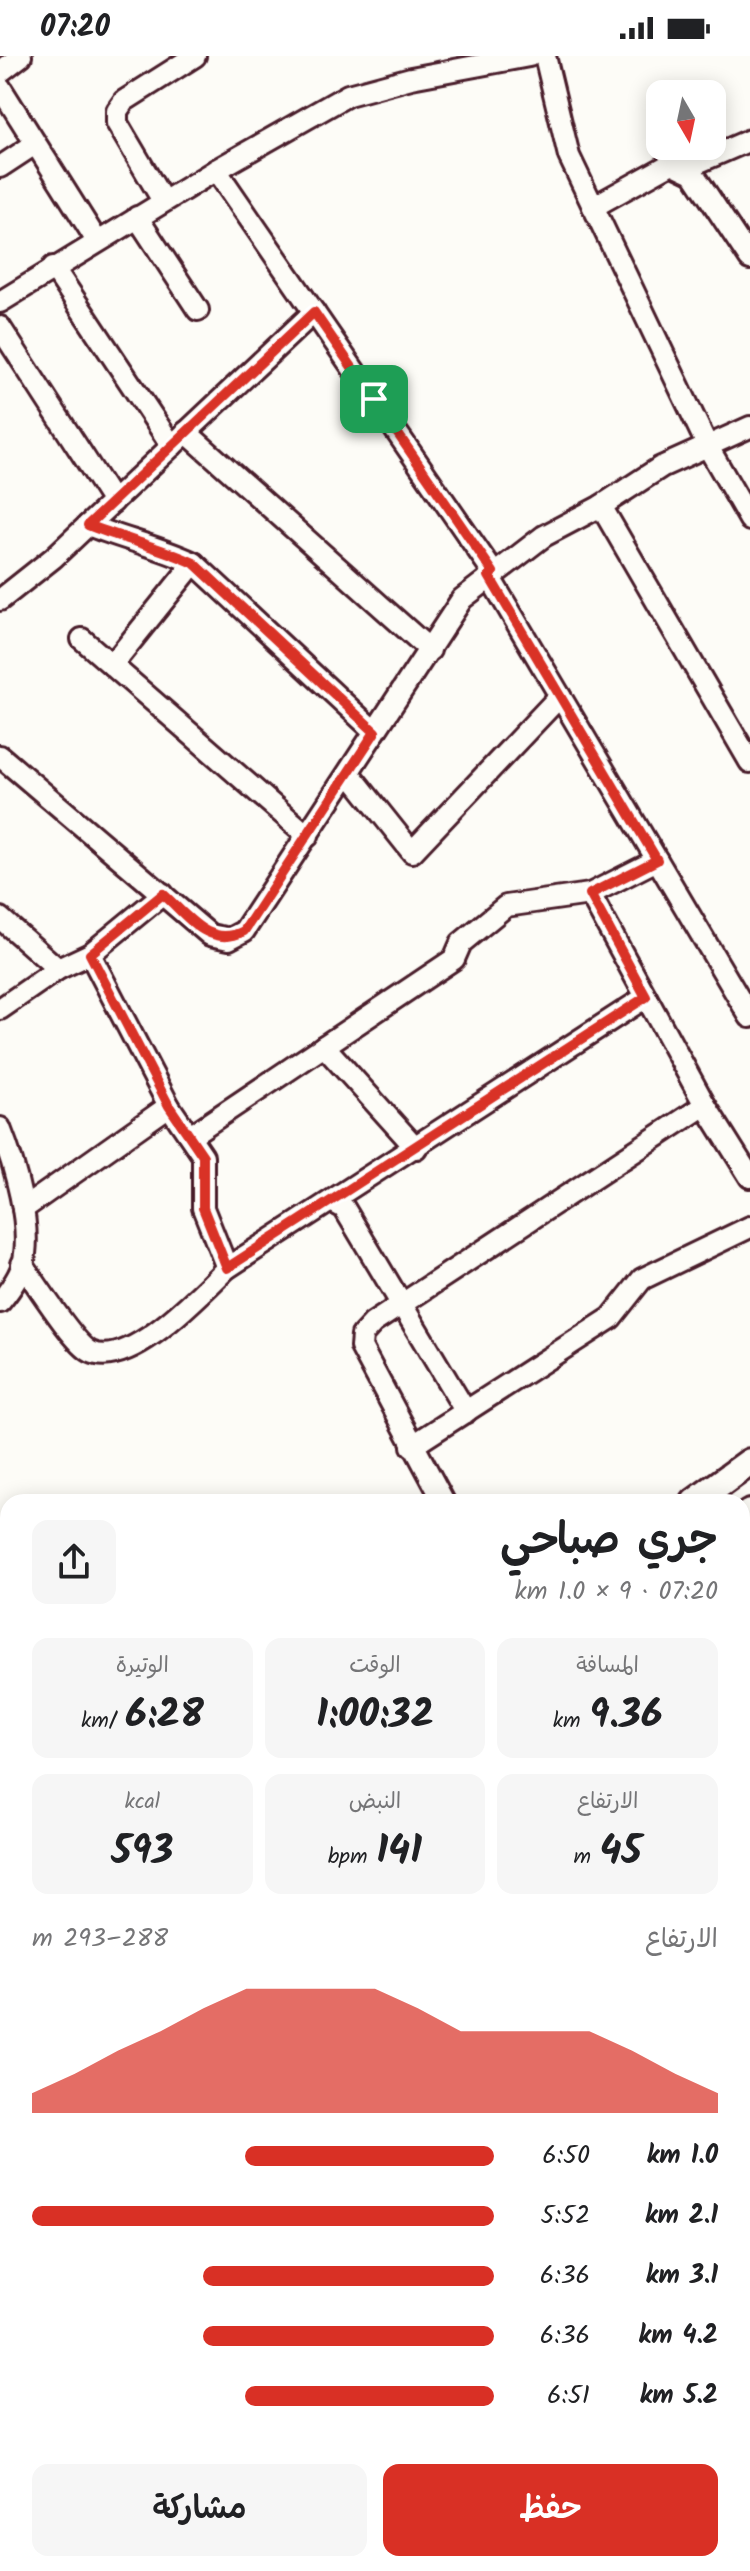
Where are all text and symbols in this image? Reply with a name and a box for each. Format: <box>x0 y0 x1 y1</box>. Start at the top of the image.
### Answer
text: 07:20 <box>40 4 110 52</box>
north arrow <box>646 80 726 160</box>
map controls <box>646 80 726 160</box>
pin <box>340 365 408 433</box>
icon: arrive <box>352 377 396 421</box>
text: جري صباحي <box>500 1506 718 1576</box>
button: share <box>32 1520 116 1604</box>
text: 07:20 · 9 × 1.0 km <box>515 1571 718 1613</box>
text: الوتيرة <box>116 1649 169 1684</box>
text: الوقت <box>349 1649 401 1684</box>
text: المسافة <box>576 1649 639 1684</box>
text: 6:28 <box>125 1684 204 1748</box>
text: 1:00:32 <box>316 1684 434 1748</box>
text: 9.36 <box>589 1684 663 1748</box>
text: /km <box>81 1704 125 1739</box>
text: km <box>553 1704 589 1739</box>
text: kcal <box>124 1785 160 1820</box>
text: النبض <box>349 1785 401 1820</box>
text: الارتفاع <box>577 1785 639 1820</box>
text: 593 <box>111 1820 174 1884</box>
text: 141 <box>376 1820 422 1884</box>
text: 45 <box>600 1820 642 1884</box>
text: bpm <box>328 1840 376 1875</box>
text: m <box>573 1840 600 1875</box>
text: 288–293 m <box>32 1918 168 1960</box>
text: الارتفاع <box>645 1919 718 1961</box>
text: 6:50 <box>542 2135 590 2177</box>
text: 1.0 km <box>647 2135 718 2177</box>
text: 5:52 <box>541 2195 590 2237</box>
text: 2.1 km <box>645 2195 718 2237</box>
text: 6:36 <box>540 2255 590 2297</box>
text: 3.1 km <box>646 2255 718 2297</box>
text: 6:36 <box>540 2315 590 2357</box>
text: 4.2 km <box>638 2315 718 2357</box>
text: 6:51 <box>547 2375 590 2417</box>
text: 5.2 km <box>639 2375 718 2417</box>
button: مشاركة <box>32 2464 367 2556</box>
button: حفظ <box>383 2464 718 2556</box>

